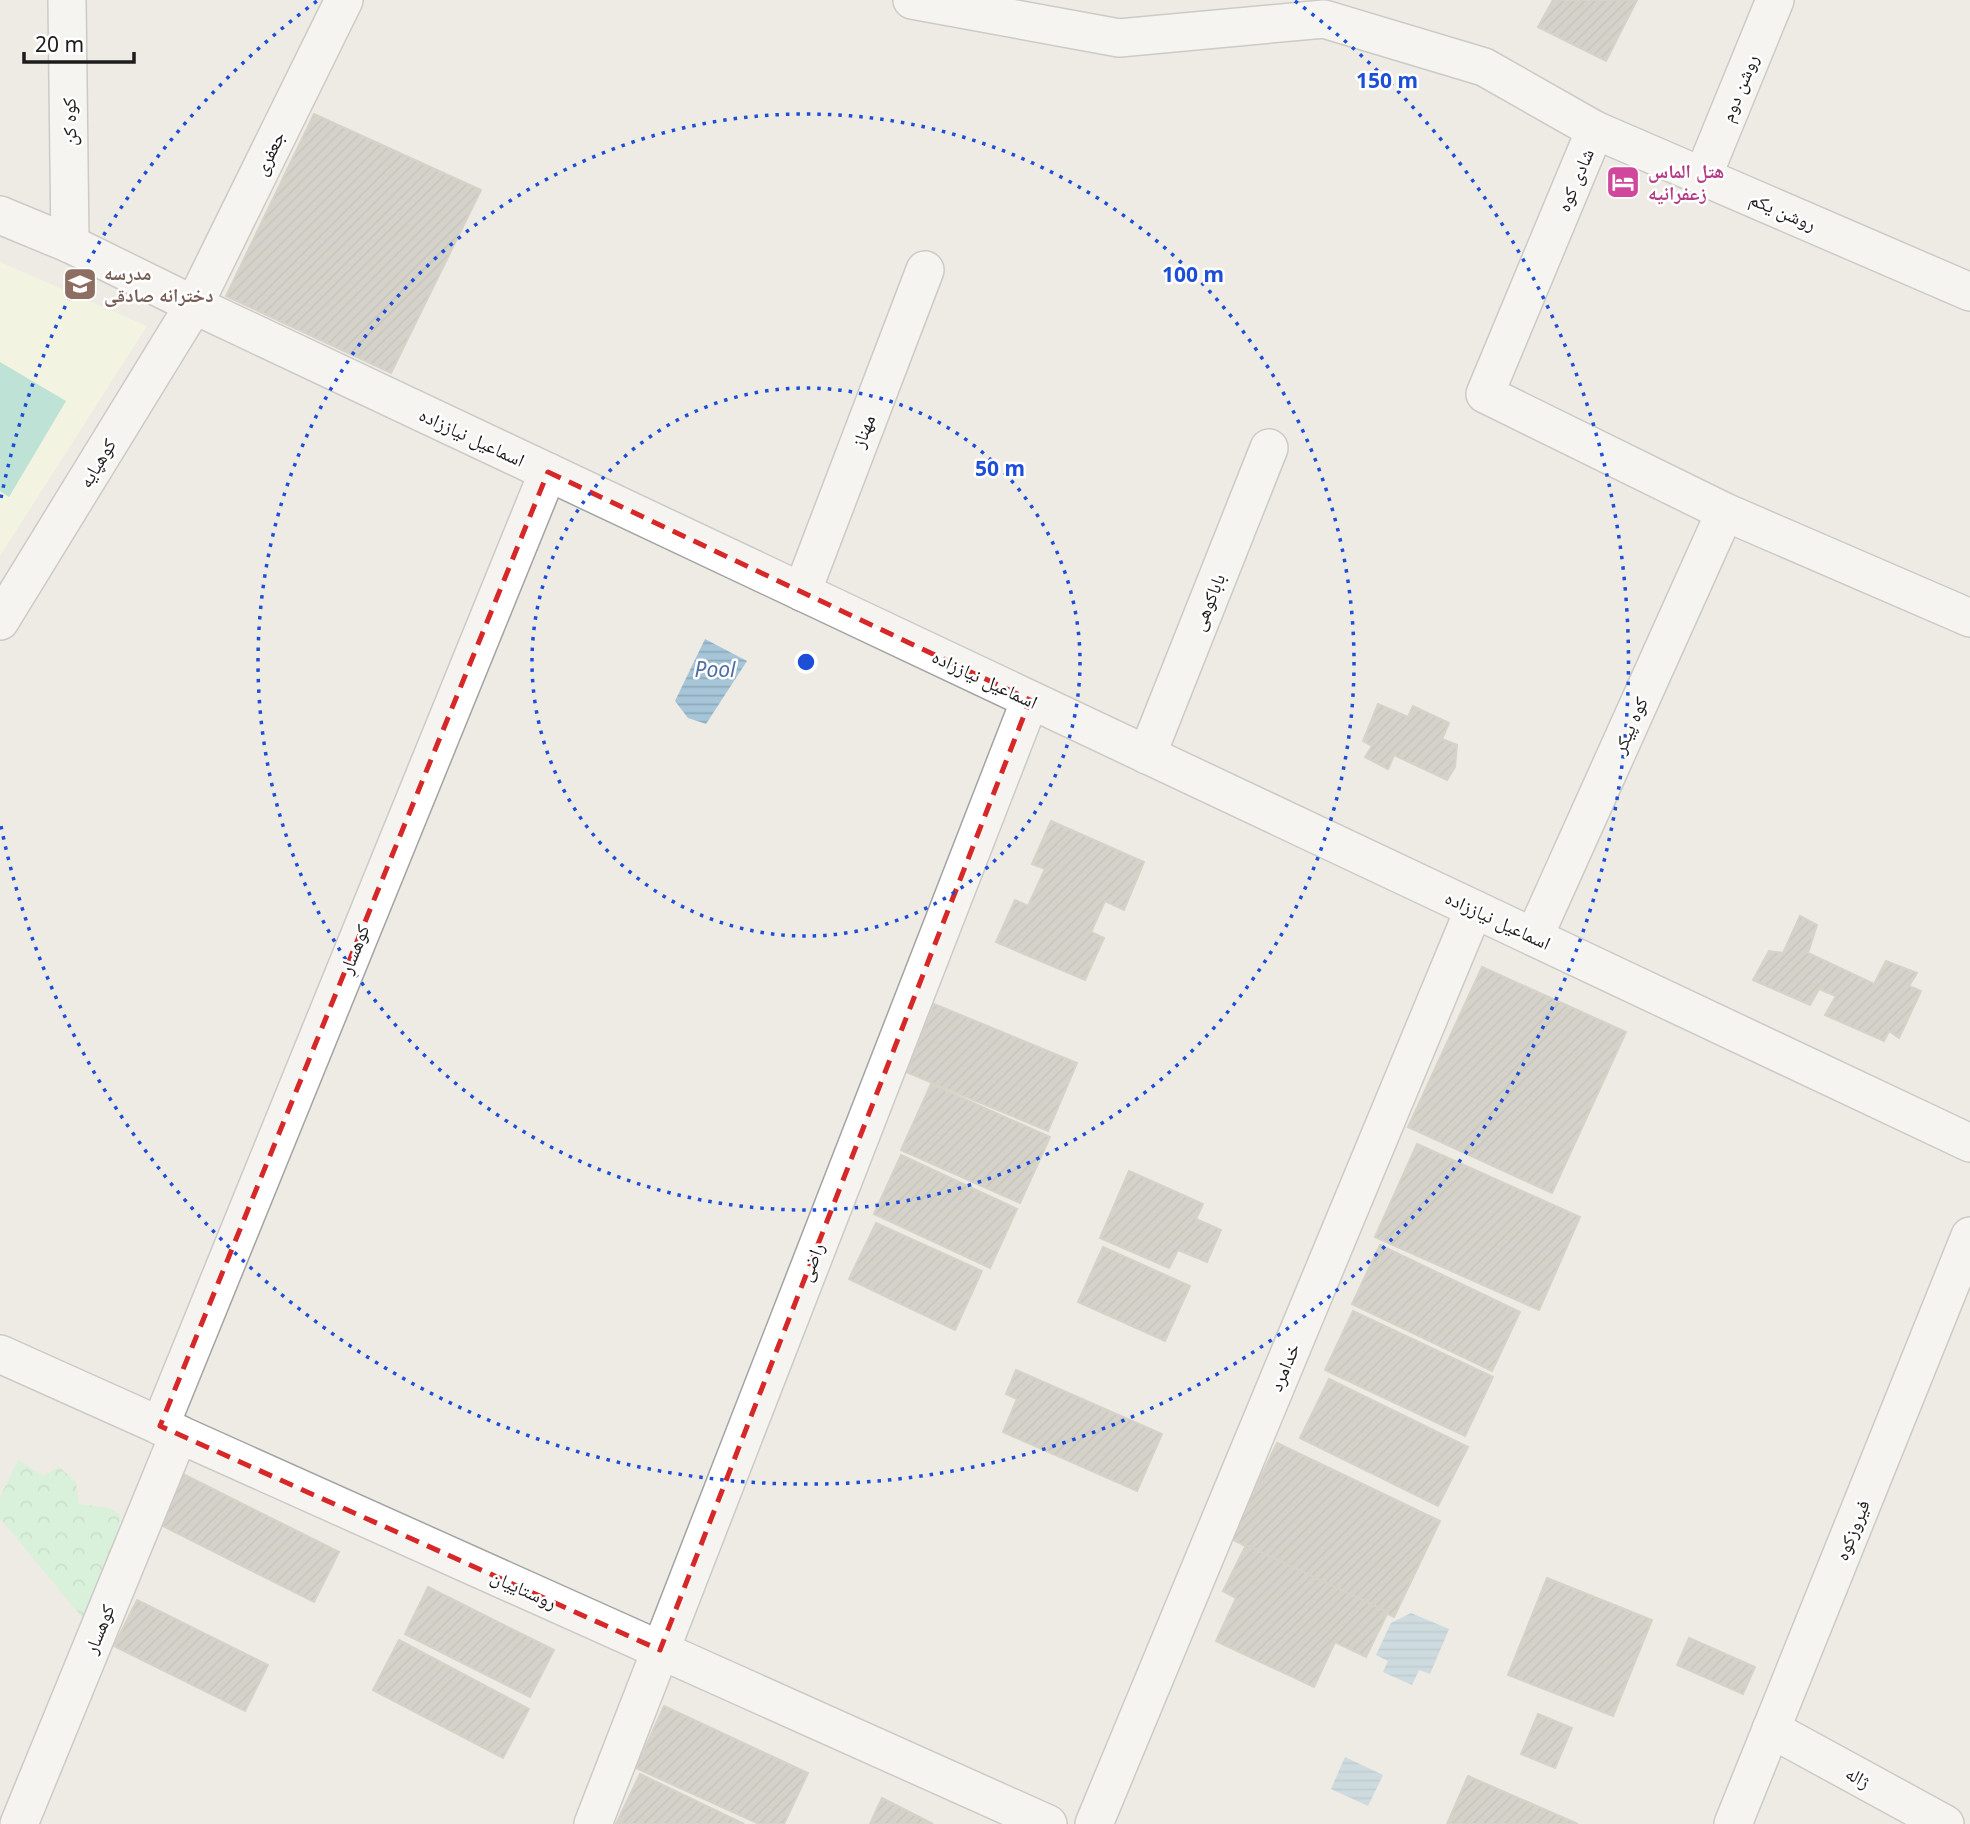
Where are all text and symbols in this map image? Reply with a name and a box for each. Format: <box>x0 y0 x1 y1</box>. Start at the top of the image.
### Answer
scale bar <box>24 21 135 65</box>
text: 20 m <box>35 30 84 58</box>
street label: روشن دوم <box>1714 50 1765 126</box>
text: 150 m <box>1356 66 1418 94</box>
street label: کوه کن <box>56 97 82 146</box>
street label: جعفری <box>247 126 291 180</box>
street label: شادی کوه <box>1550 144 1600 216</box>
place label: هتل الماس زعفرانیه <box>1648 158 1724 206</box>
hotel icon: هتل الماس زعفرانیه <box>1604 163 1642 201</box>
street label: روشن یکم <box>1746 185 1820 237</box>
place label: مدرسه دخترانه صادقی <box>104 260 213 308</box>
text: 100 m <box>1162 260 1224 288</box>
school or university icon: مدرسه دخترانه صادقی <box>61 265 99 303</box>
street label: اسماعیل نیاززاده <box>415 401 529 473</box>
street label: مهناز <box>844 411 881 452</box>
street label: کوهپایه <box>72 433 122 492</box>
text: 50 m <box>975 454 1025 482</box>
street label: باباکوهی <box>1185 570 1231 634</box>
street label: اسماعیل نیاززاده <box>928 643 1042 715</box>
centre of rings <box>794 650 818 674</box>
water label: Pool <box>695 655 736 683</box>
street label: کوه پیکر <box>1606 693 1654 758</box>
street label: اسماعیل نیاززاده <box>1441 884 1555 956</box>
street label: کوهسار <box>332 920 376 979</box>
street label: راضی <box>792 1239 830 1285</box>
street label: خدامرد <box>1262 1339 1306 1395</box>
street label: فیروزکوه <box>1828 1496 1876 1564</box>
street label: روستاییان <box>487 1563 561 1615</box>
street label: کوهسار <box>77 1600 121 1659</box>
street label: ژاله <box>1841 1760 1875 1794</box>

